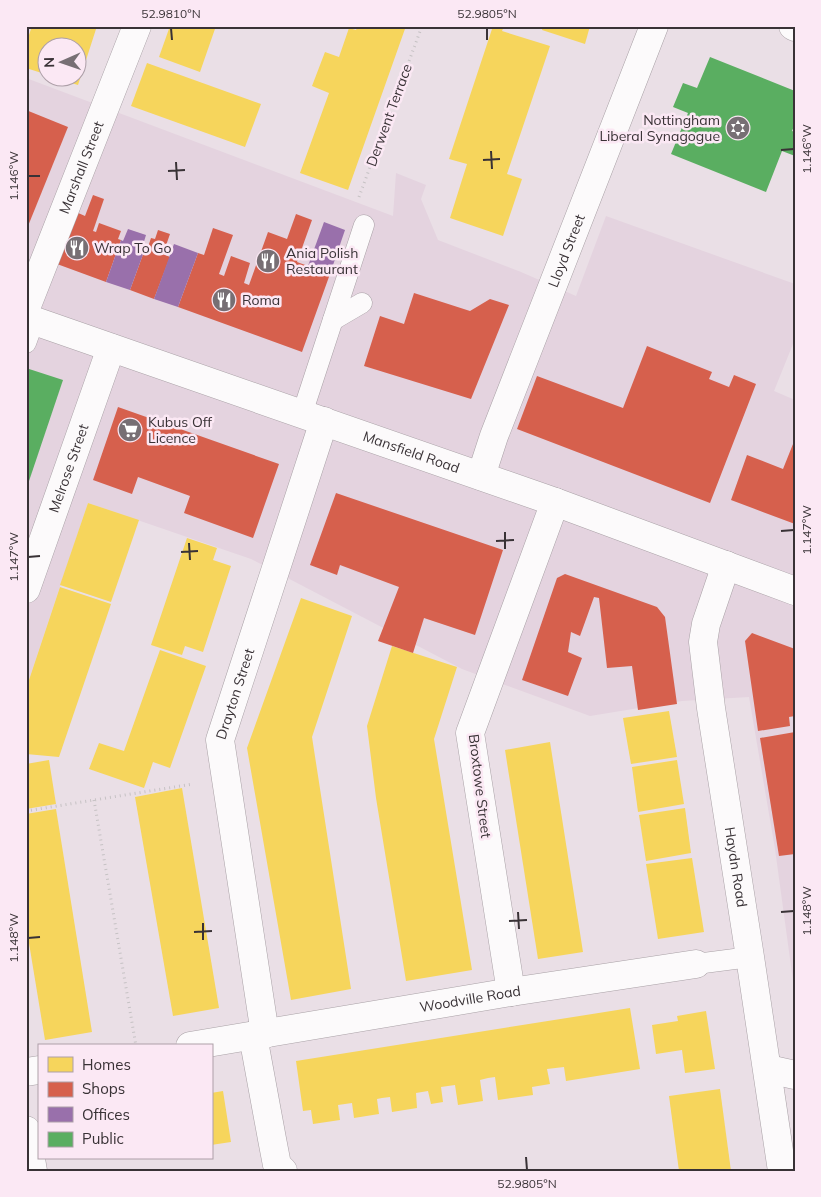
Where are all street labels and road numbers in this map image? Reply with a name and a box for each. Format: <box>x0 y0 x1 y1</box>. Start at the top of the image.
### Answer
street label: Derwent Terrace <box>362 61 416 169</box>
street label: Marshall Street <box>55 118 108 216</box>
street label: Lloyd Street <box>544 211 589 290</box>
street label: Melrose Street <box>45 421 93 515</box>
street label: Mansfield Road <box>361 427 462 477</box>
street label: Drayton Street <box>212 646 258 742</box>
street label: Broxtowe Street <box>465 733 495 839</box>
street label: Haydn Road <box>721 826 751 908</box>
street label: Woodville Road <box>418 982 522 1016</box>

